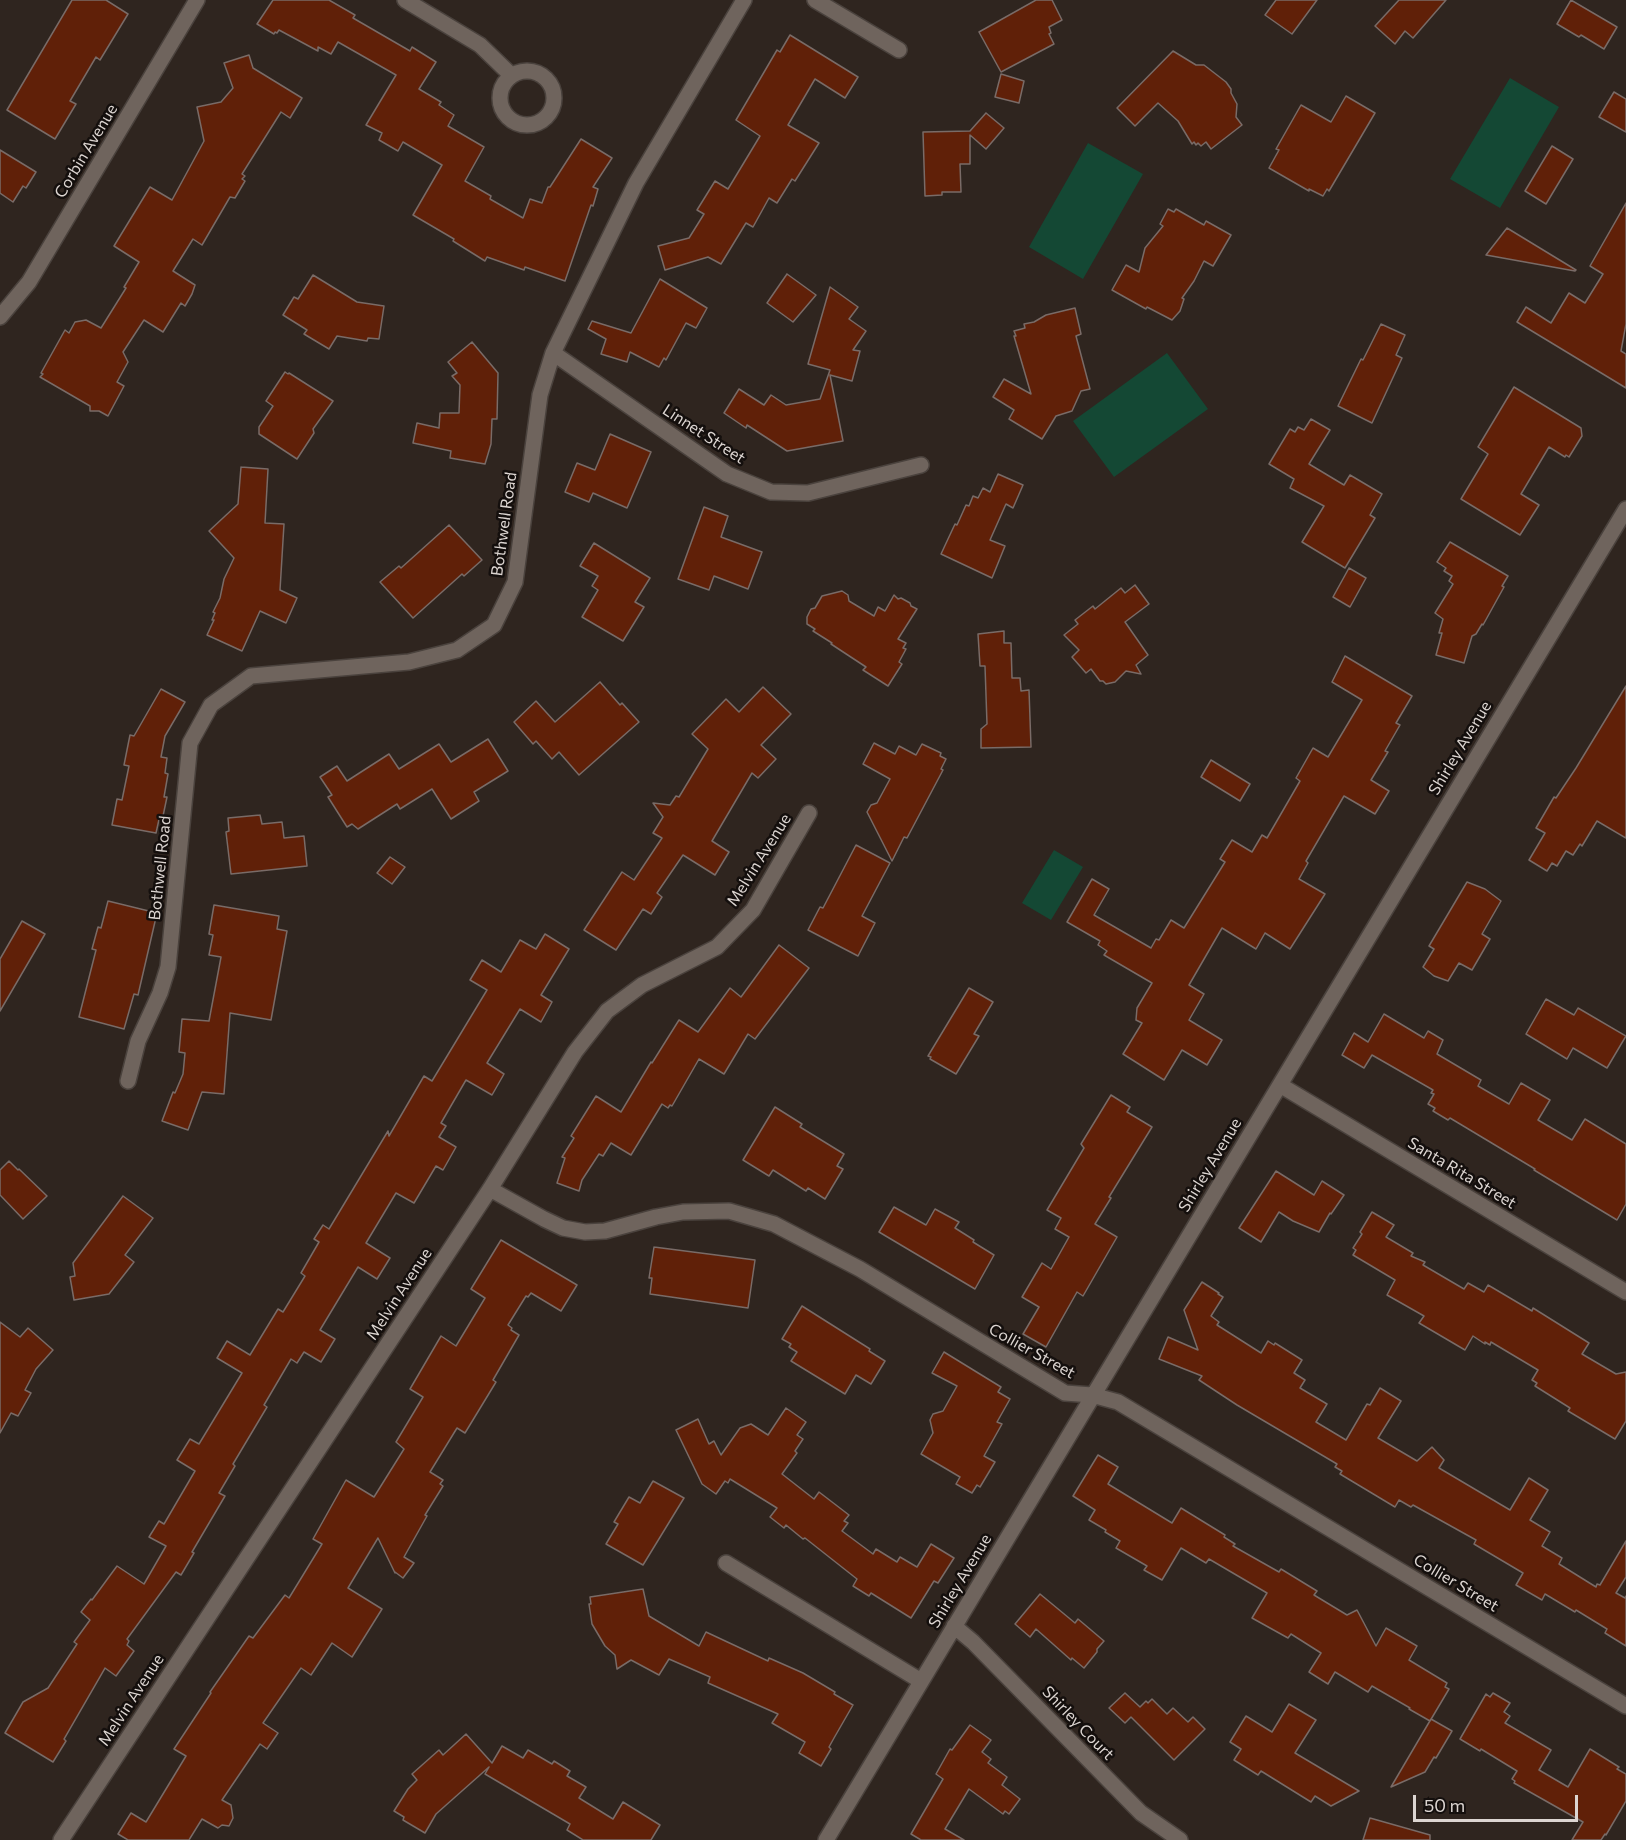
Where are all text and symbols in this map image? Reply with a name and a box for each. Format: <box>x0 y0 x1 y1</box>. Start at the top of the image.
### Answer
street label: Corbin Avenue <box>50 101 122 201</box>
street label: Linnet Street <box>659 400 749 468</box>
street label: Bothwell Road <box>487 471 521 577</box>
street label: Shirley Avenue <box>1424 698 1496 798</box>
street label: Melvin Avenue <box>723 810 795 910</box>
street label: Bothwell Road <box>145 815 175 921</box>
street label: Shirley Avenue <box>1174 1115 1246 1215</box>
street label: Santa Rita Street <box>1404 1133 1520 1213</box>
street label: Melvin Avenue <box>362 1244 436 1344</box>
street label: Collier Street <box>985 1319 1079 1383</box>
street label: Shirley Avenue <box>924 1531 996 1631</box>
street label: Collier Street <box>1410 1550 1502 1616</box>
street label: Melvin Avenue <box>94 1650 168 1750</box>
street label: Shirley Court <box>1038 1682 1118 1764</box>
scale bar <box>1416 1783 1581 1821</box>
text: 50 m <box>1424 1794 1465 1816</box>

